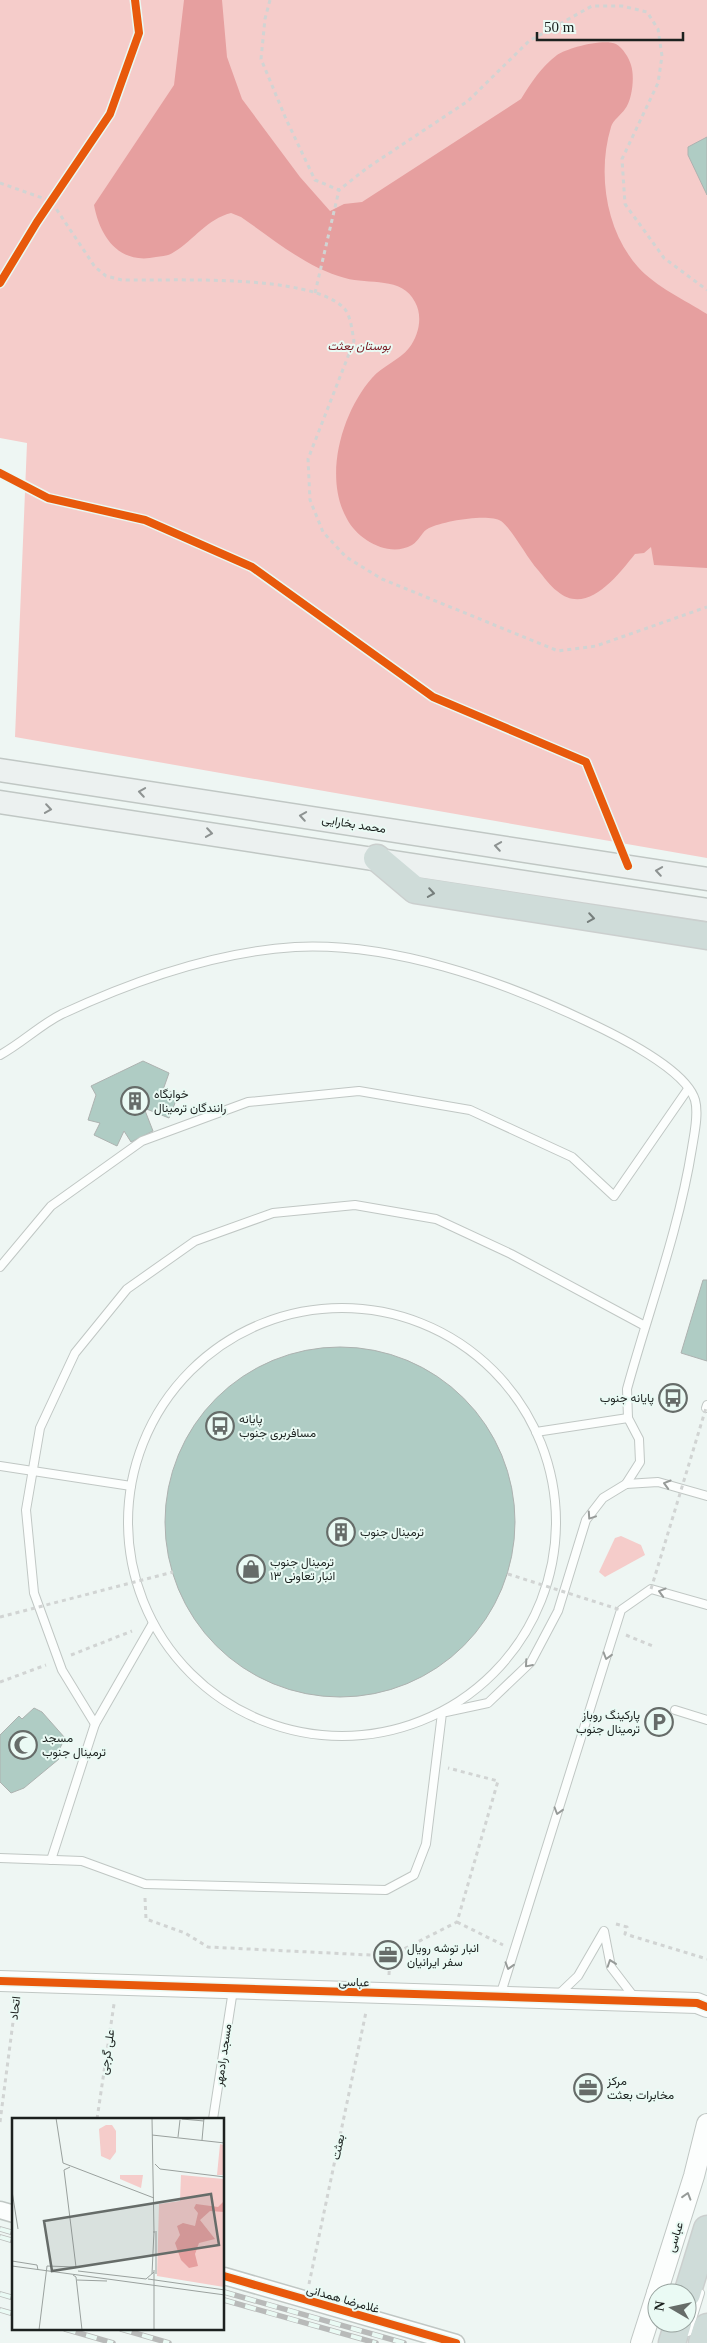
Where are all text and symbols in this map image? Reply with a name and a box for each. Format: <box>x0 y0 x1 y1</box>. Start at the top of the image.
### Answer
scale bar <box>537 10 683 42</box>
text: 50 m <box>544 19 575 35</box>
park label: بوستان بعثت <box>327 339 391 354</box>
one-way arrow <box>138 787 146 798</box>
one-way arrow <box>44 803 53 813</box>
one-way arrow <box>299 812 307 822</box>
street label: محمد بخارایی <box>321 812 387 837</box>
one-way arrow <box>205 827 213 837</box>
one-way arrow <box>494 842 503 852</box>
one-way arrow <box>655 867 663 877</box>
one-way arrow <box>427 887 435 898</box>
one-way arrow <box>588 912 596 923</box>
building icon: خوابگاه رانندگان ترمینال <box>120 1086 150 1116</box>
place label: خوابگاه رانندگان ترمینال <box>154 1087 226 1116</box>
bus stop icon: پایانه جنوب <box>658 1383 688 1413</box>
place label: پایانه جنوب <box>600 1391 654 1406</box>
bus stop icon: پایانه مسافربری جنوب <box>205 1411 235 1441</box>
place label: پایانه مسافربری جنوب <box>239 1412 316 1441</box>
one-way arrow <box>664 1480 672 1490</box>
one-way arrow <box>587 1510 597 1519</box>
building icon: ترمینال جنوب <box>326 1517 356 1547</box>
place label: ترمینال جنوب <box>360 1525 424 1540</box>
shop icon: ترمینال جنوب انبار تعاونی ۱۳ <box>236 1554 266 1584</box>
place label: ترمینال جنوب انبار تعاونی ۱۳ <box>270 1555 335 1584</box>
one-way arrow <box>658 1587 666 1597</box>
one-way arrow <box>602 1652 612 1660</box>
one-way arrow <box>525 1658 533 1667</box>
parking icon: پارکینگ روباز ترمینال جنوب <box>644 1707 674 1737</box>
place label: پارکینگ روباز ترمینال جنوب <box>576 1708 640 1737</box>
mosque icon: مسجد ترمینال جنوب <box>8 1730 38 1760</box>
place label: مسجد ترمینال جنوب <box>42 1731 106 1760</box>
one-way arrow <box>554 1807 564 1815</box>
office icon: انبار توشه رویال سفر ایرانیان <box>373 1940 403 1970</box>
place label: انبار توشه رویال سفر ایرانیان <box>407 1941 479 1970</box>
one-way arrow <box>607 1959 617 1968</box>
one-way arrow <box>505 1962 515 1970</box>
street label: عباسی <box>338 1974 370 1991</box>
street label: اتحاد <box>7 1995 23 2021</box>
street label: مسجد رادمهر <box>212 2023 235 2088</box>
street label: علی گرجی <box>97 2028 118 2076</box>
office icon: مرکز مخابرات بعثت <box>573 2073 603 2103</box>
place label: مرکز مخابرات بعثت <box>606 2074 674 2103</box>
inset map <box>12 2118 225 2330</box>
street label: بعثت <box>328 2133 348 2161</box>
one-way arrow <box>682 2193 692 2201</box>
street label: عباسی <box>664 2220 687 2254</box>
street label: غلامرضا همدانی <box>305 2282 381 2317</box>
north arrow <box>647 2283 697 2333</box>
text: N <box>651 2300 668 2312</box>

